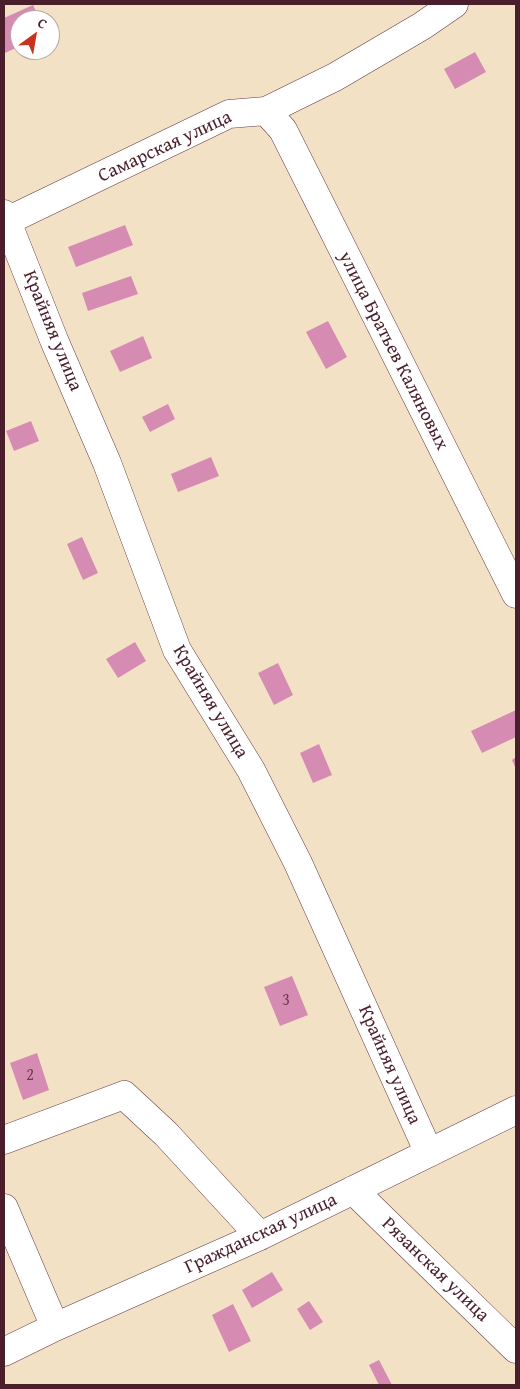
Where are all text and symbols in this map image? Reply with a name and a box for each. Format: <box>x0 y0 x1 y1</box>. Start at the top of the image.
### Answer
north arrow <box>10 10 60 60</box>
text: С <box>34 13 51 34</box>
street label: Самарская улица <box>95 106 235 188</box>
street label: улица Братьев Каляновых <box>333 248 453 454</box>
street label: Крайняя улица <box>17 267 87 395</box>
street label: Крайняя улица <box>167 641 253 763</box>
house number: 3 <box>282 991 290 1011</box>
street label: Крайняя улица <box>353 1002 425 1128</box>
house number: 2 <box>26 1066 34 1086</box>
street label: Гражданская улица <box>181 1189 341 1279</box>
street label: Рязанская улица <box>376 1213 494 1327</box>

